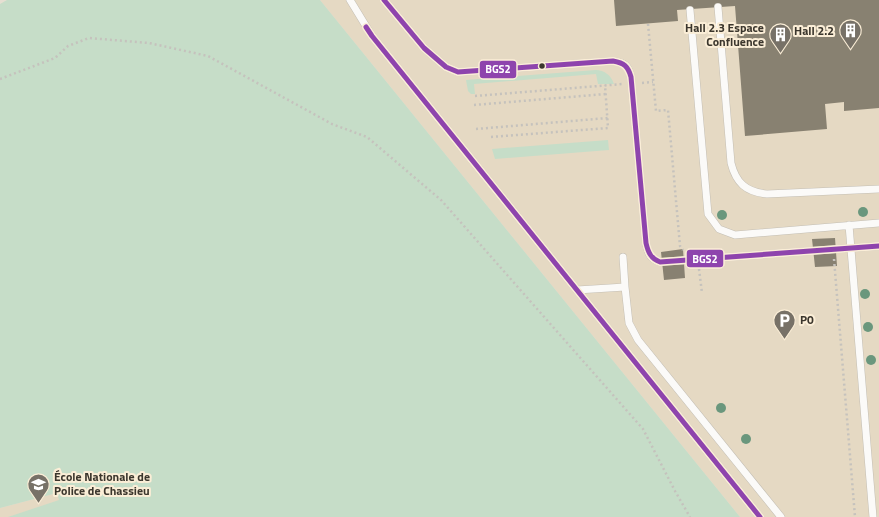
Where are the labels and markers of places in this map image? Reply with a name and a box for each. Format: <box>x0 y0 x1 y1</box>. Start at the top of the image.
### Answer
place label: Hall 2.3 Espace Confluence <box>685 18 764 51</box>
building icon: Hall 2.2 <box>837 18 863 51</box>
place label: Hall 2.2 <box>794 21 834 40</box>
building icon: Hall 2.3 Espace Confluence <box>767 22 793 55</box>
unlabelled marker <box>537 61 547 71</box>
parking icon: P0 <box>772 307 798 340</box>
place label: P0 <box>800 310 814 329</box>
place label: École Nationale de Police de Chassieu <box>54 467 150 500</box>
school or university icon: École Nationale de Police de Chassieu <box>25 471 51 504</box>

